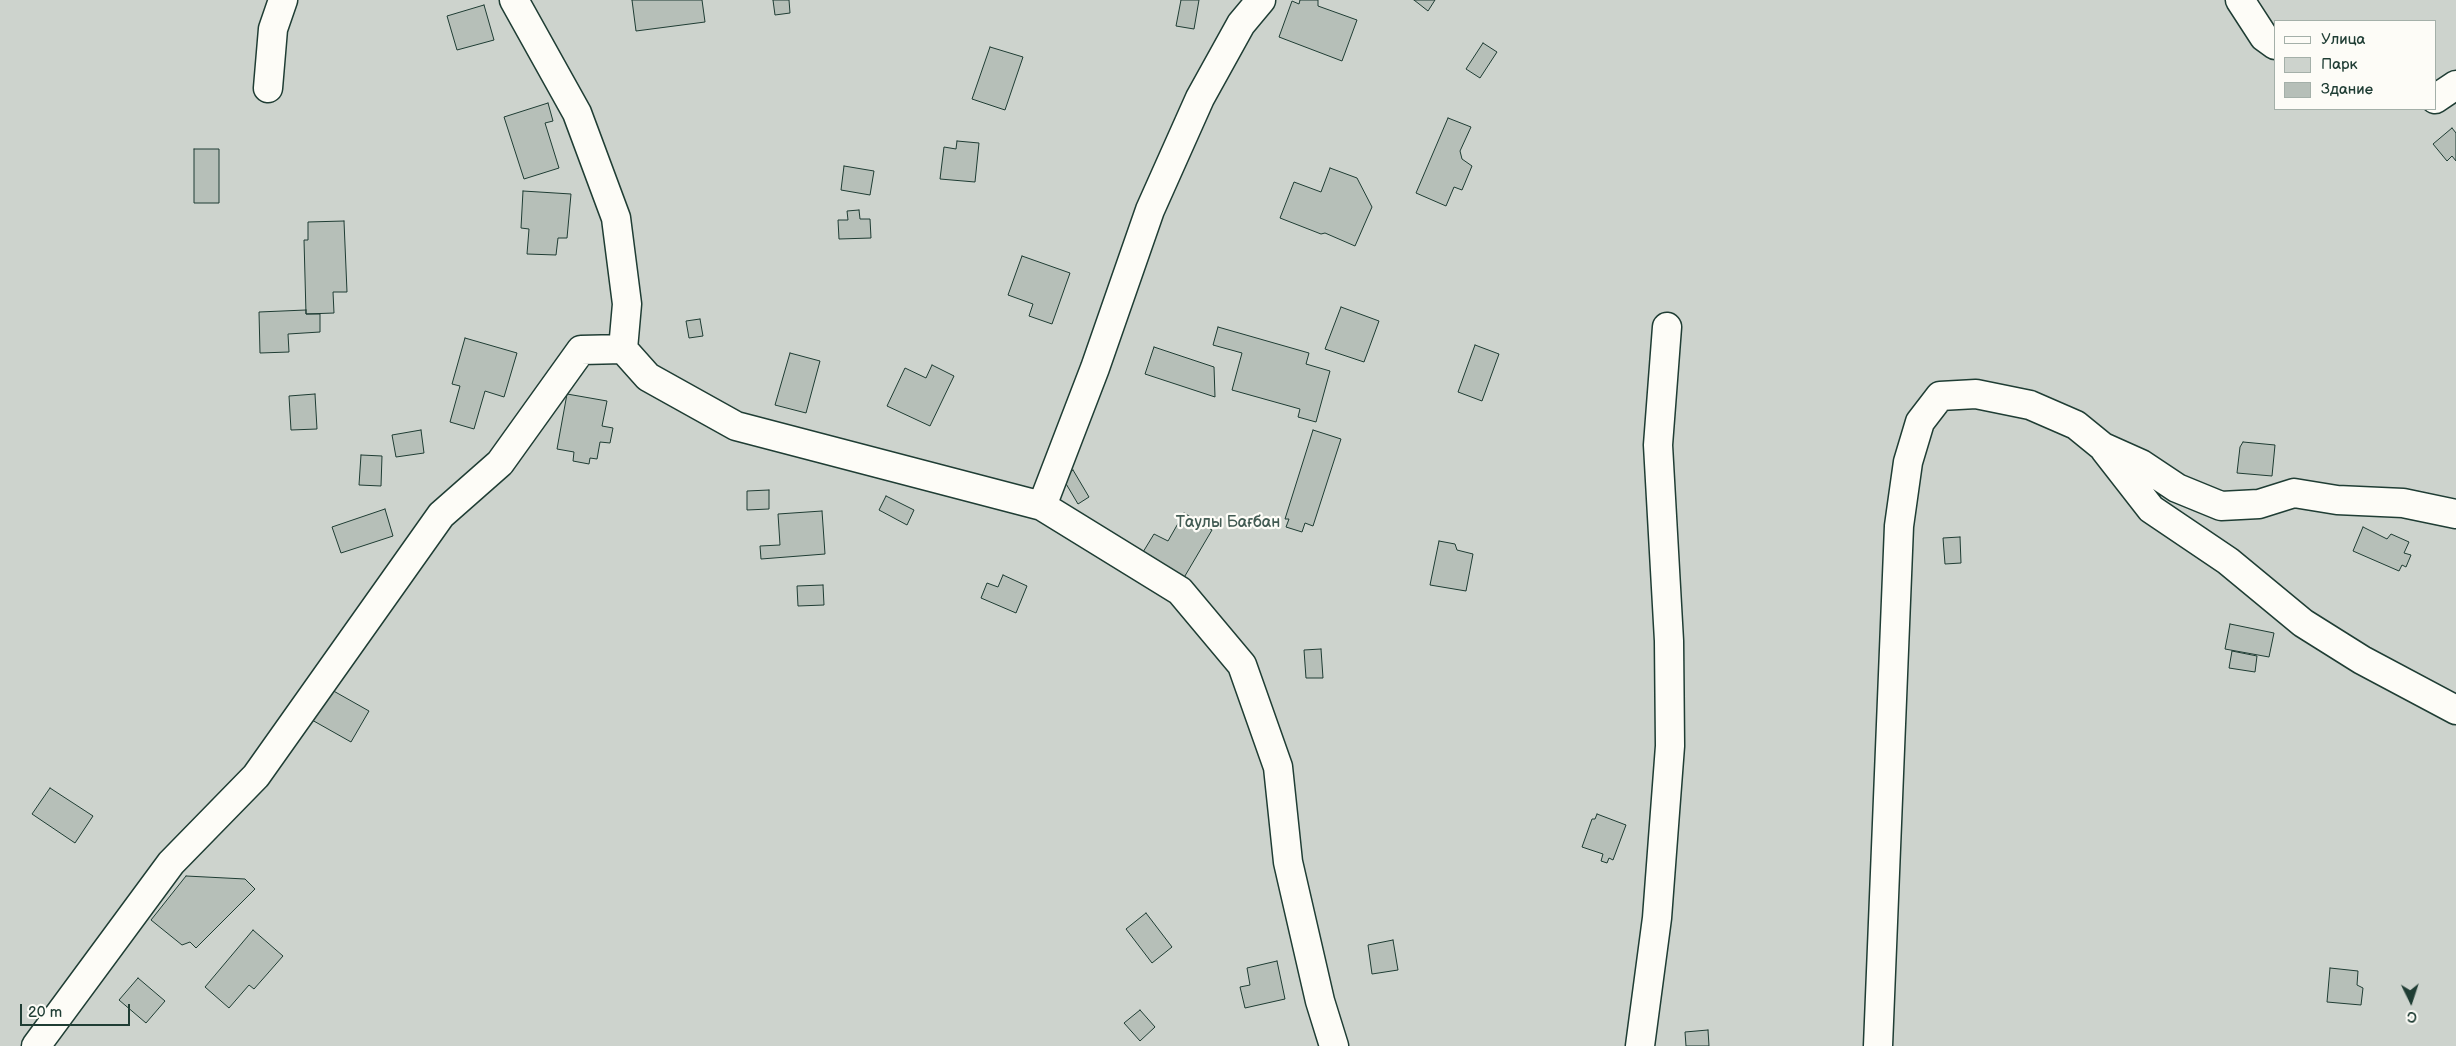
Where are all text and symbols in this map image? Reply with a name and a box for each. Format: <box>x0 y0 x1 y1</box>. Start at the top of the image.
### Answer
legend <box>2274 20 2436 110</box>
text: Улица <box>2321 30 2365 49</box>
text: Парк <box>2321 55 2358 74</box>
text: Здание <box>2321 80 2373 99</box>
park label: Таулы Бағбан <box>1176 513 1280 533</box>
north arrow <box>2386 976 2436 1026</box>
scale bar <box>22 994 132 1026</box>
text: 20 m <box>28 1003 62 1022</box>
text: С <box>2407 1008 2418 1025</box>

